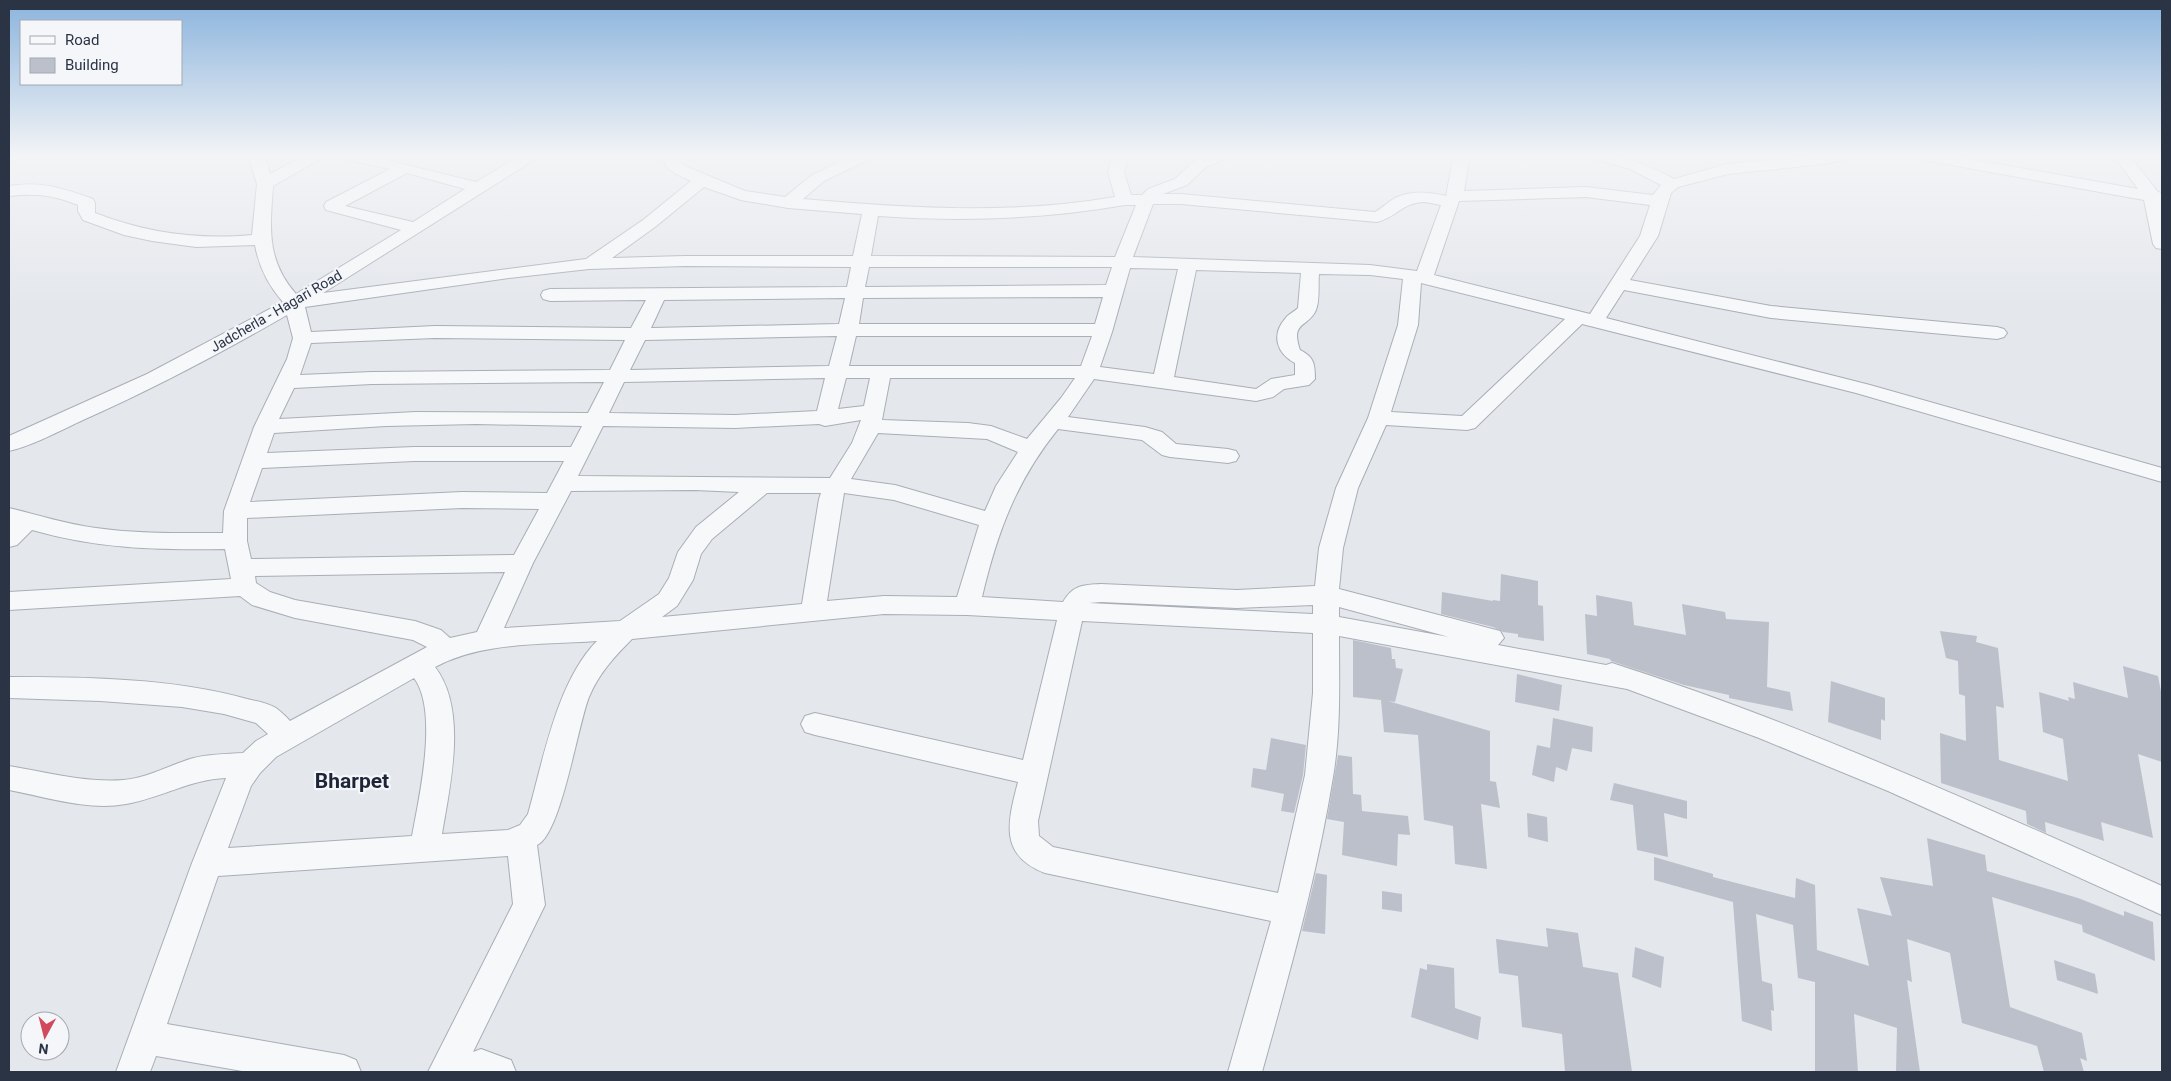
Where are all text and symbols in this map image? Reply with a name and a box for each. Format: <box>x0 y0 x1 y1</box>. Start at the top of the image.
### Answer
legend <box>20 20 182 85</box>
text: Road <box>65 31 99 49</box>
text: Building <box>65 56 119 74</box>
street label: Jadcherla - Hagari Road <box>207 267 345 355</box>
district label: Bharpet <box>315 769 389 793</box>
north arrow <box>20 1011 70 1061</box>
text: N <box>38 1040 49 1057</box>

